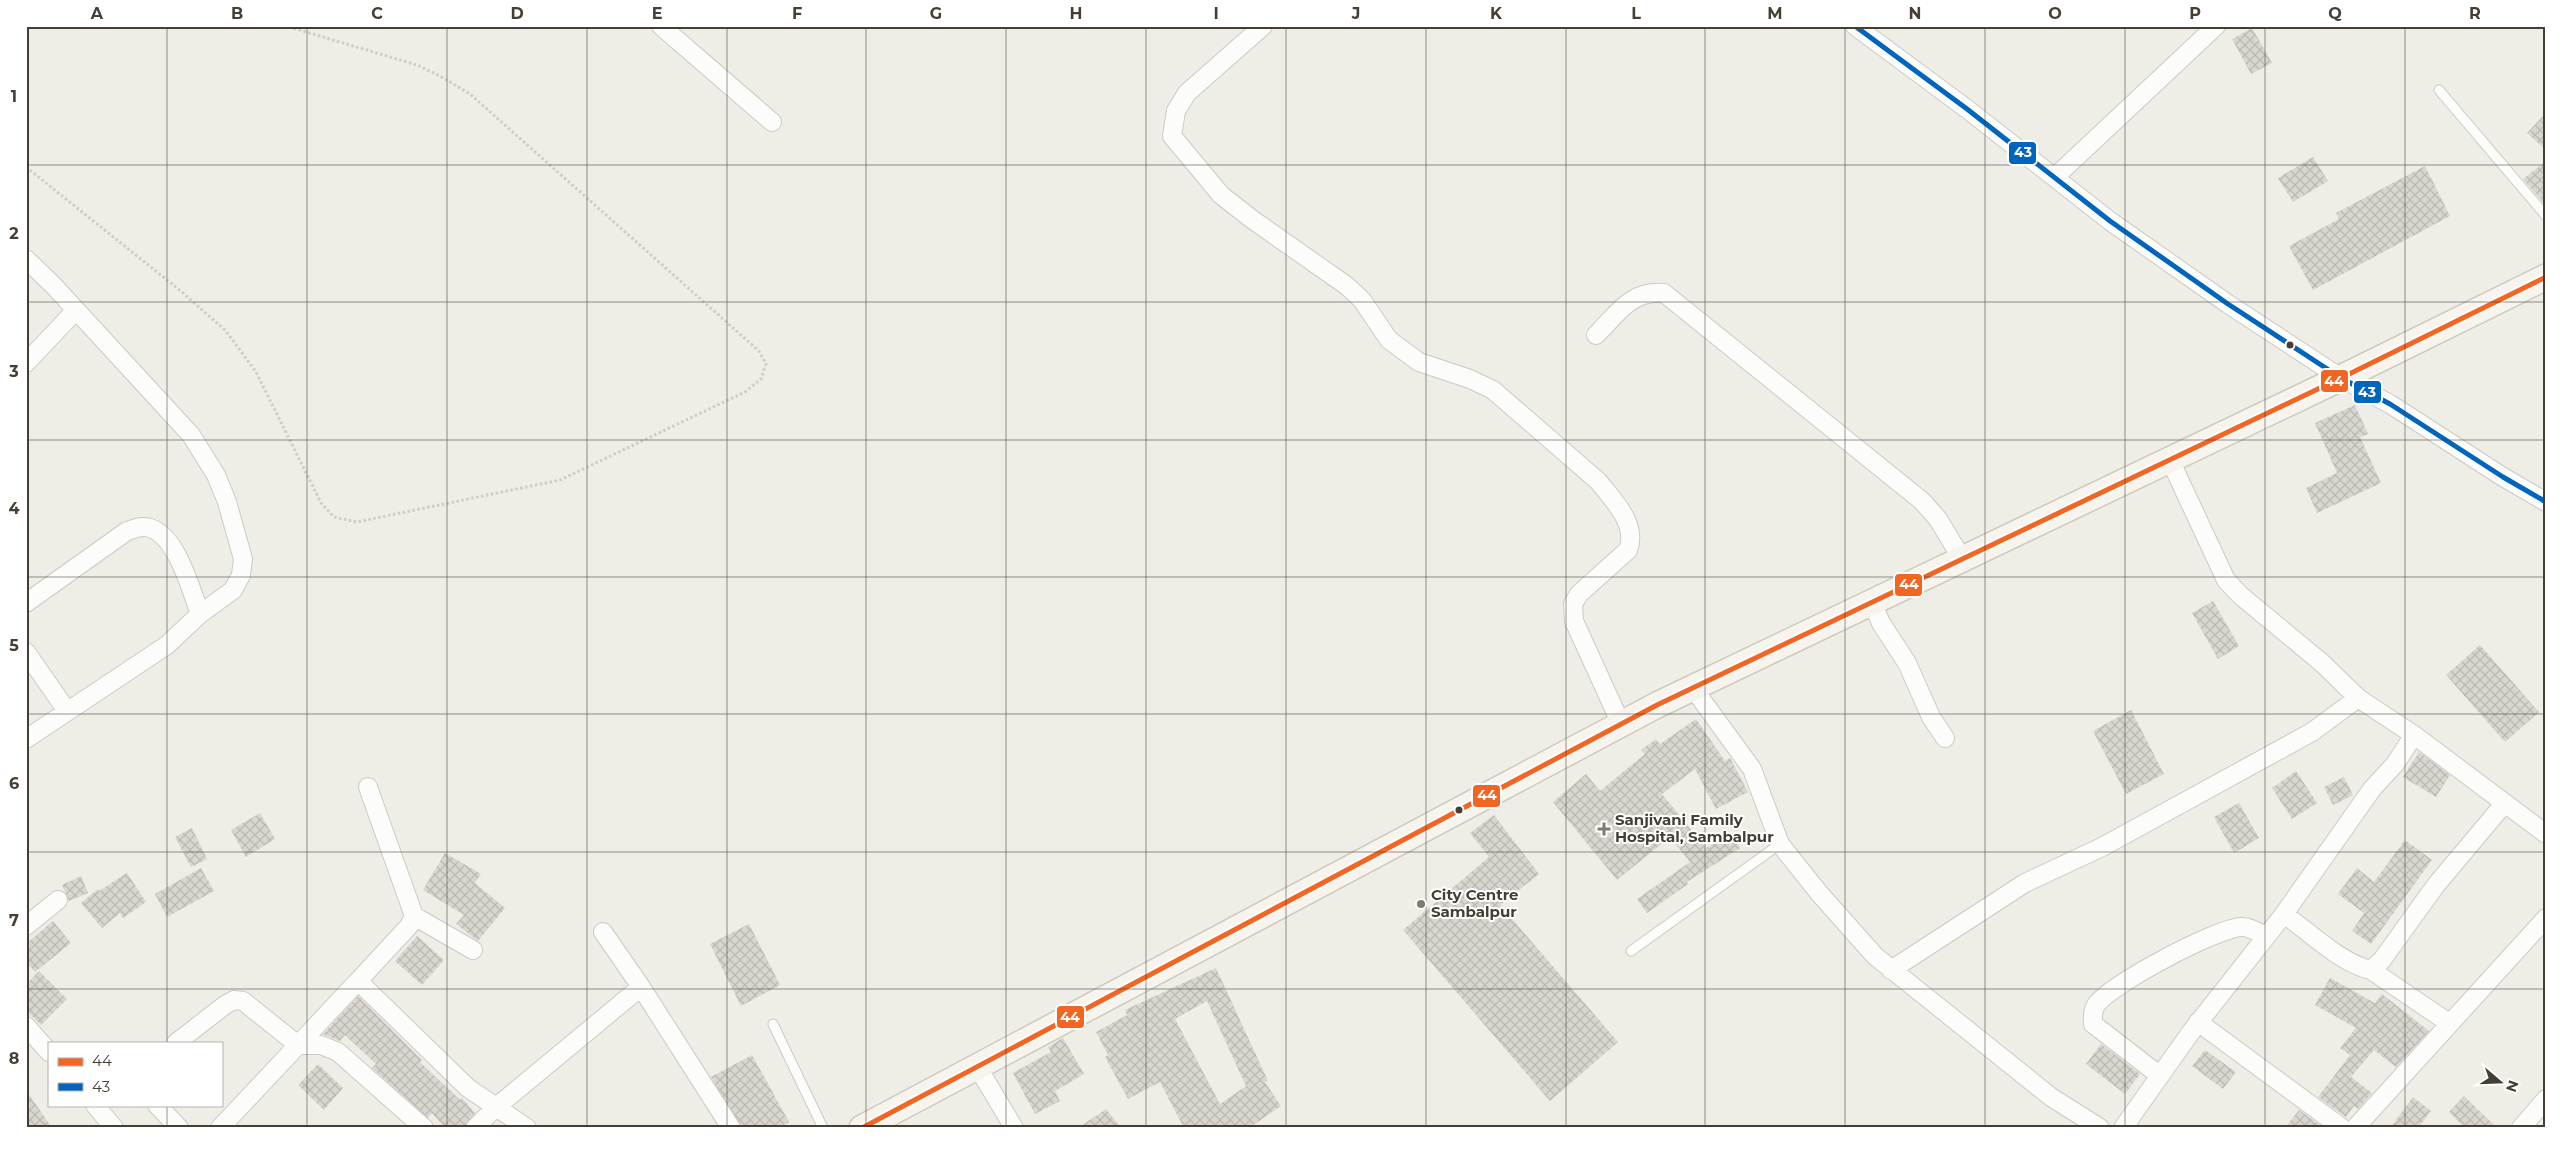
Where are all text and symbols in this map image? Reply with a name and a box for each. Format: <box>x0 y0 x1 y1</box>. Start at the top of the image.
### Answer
text: A <box>90 4 104 23</box>
text: B <box>231 4 243 23</box>
text: C <box>371 4 383 23</box>
text: D <box>510 4 524 23</box>
text: E <box>652 4 662 23</box>
text: F <box>792 4 802 23</box>
text: G <box>930 4 942 23</box>
text: H <box>1070 4 1082 23</box>
text: I <box>1213 4 1219 23</box>
text: J <box>1351 4 1360 23</box>
text: K <box>1490 4 1503 23</box>
text: L <box>1631 4 1641 23</box>
text: M <box>1767 4 1783 23</box>
text: N <box>1909 4 1921 23</box>
text: O <box>2048 4 2062 23</box>
text: P <box>2189 4 2201 23</box>
text: Q <box>2328 4 2342 23</box>
text: R <box>2469 4 2481 23</box>
text: 1 <box>11 87 17 106</box>
line badge: 43 <box>2008 141 2037 165</box>
text: 43 <box>2014 143 2032 161</box>
text: 2 <box>9 224 19 243</box>
unlabelled marker <box>2285 340 2295 350</box>
text: 3 <box>8 362 19 381</box>
line badge: 44 <box>2320 369 2349 393</box>
text: 44 <box>2324 372 2344 390</box>
line badge: 43 <box>2353 380 2382 404</box>
text: 43 <box>2358 383 2376 401</box>
text: 4 <box>8 499 20 518</box>
line badge: 44 <box>1894 573 1923 597</box>
text: 44 <box>1899 575 1919 593</box>
text: 5 <box>9 636 19 655</box>
text: 6 <box>9 774 19 793</box>
line badge: 44 <box>1472 784 1501 808</box>
text: 44 <box>1477 786 1497 804</box>
unlabelled marker <box>1454 805 1464 815</box>
place label: Sanjivani Family Hospital, Sambalpur <box>1615 810 1774 846</box>
marker: Sanjivani Family Hospital, Sambalpur <box>1597 822 1611 836</box>
place label: City Centre Sambalpur <box>1431 885 1519 921</box>
marker: City Centre Sambalpur <box>1415 898 1427 910</box>
text: 7 <box>9 911 19 930</box>
line badge: 44 <box>1056 1005 1085 1029</box>
text: 44 <box>1060 1008 1080 1026</box>
legend <box>48 1042 222 1106</box>
text: 8 <box>9 1049 19 1068</box>
text: 44 <box>92 1051 112 1070</box>
north arrow <box>2474 1056 2524 1106</box>
text: 43 <box>92 1077 110 1096</box>
text: N <box>2502 1078 2523 1095</box>

